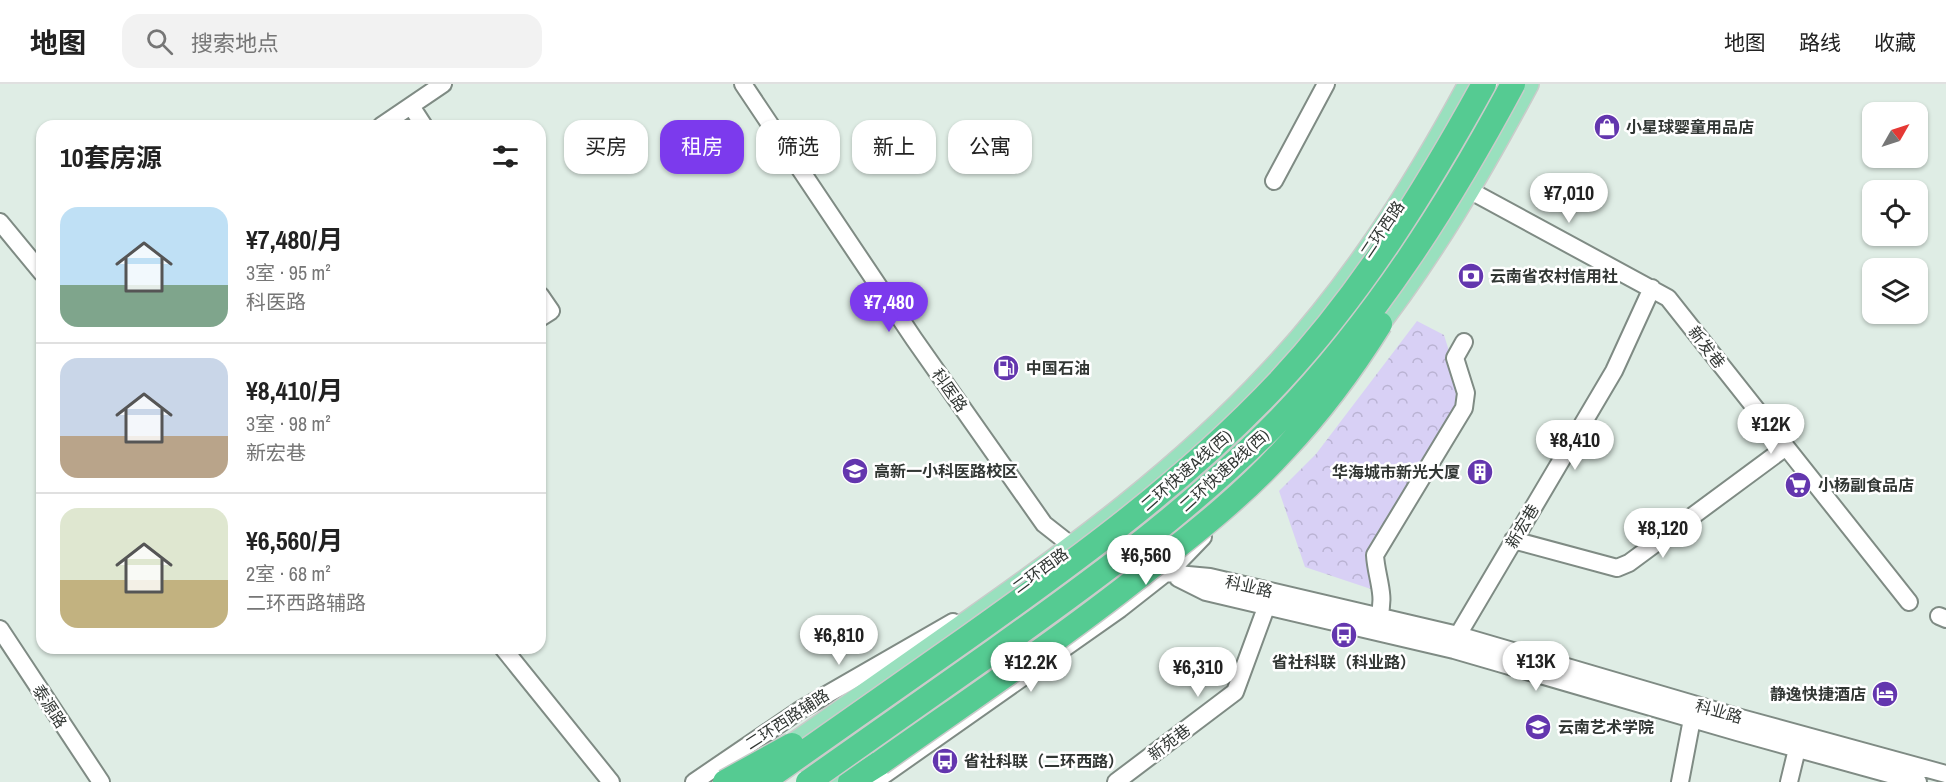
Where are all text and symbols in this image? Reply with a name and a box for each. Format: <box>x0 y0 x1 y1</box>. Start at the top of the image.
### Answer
search box <box>122 14 542 68</box>
text: 地图 <box>30 24 86 62</box>
icon: search <box>143 25 176 58</box>
text: 搜索地点 <box>191 28 279 58</box>
text: 地图 <box>1724 28 1766 57</box>
text: 路线 <box>1799 28 1841 57</box>
text: 收藏 <box>1874 28 1916 57</box>
north arrow <box>1862 102 1928 168</box>
map controls <box>1862 102 1928 324</box>
shop icon: 小星球婴童用品店 <box>1592 112 1622 142</box>
place label: 小星球婴童用品店 <box>1626 116 1754 138</box>
chip: 买房 <box>564 120 648 174</box>
chip: 租房 <box>660 120 744 174</box>
chip: 筛选 <box>756 120 840 174</box>
chip: 新上 <box>852 120 936 174</box>
chip: 公寓 <box>948 120 1032 174</box>
text: 10套房源 <box>60 140 162 175</box>
icon: filters <box>489 140 522 173</box>
pin: ¥7,010 <box>1520 173 1618 224</box>
text: ¥7,010 <box>1544 179 1594 206</box>
button: locate <box>1862 180 1928 246</box>
street label: 二环西路 <box>1355 196 1409 262</box>
text: ¥7,480/月 <box>246 222 343 257</box>
icon: home <box>108 231 180 303</box>
button: layers <box>1862 258 1928 324</box>
text: 3室 · 95 m² <box>246 259 331 286</box>
bank icon: 云南省农村信用社 <box>1456 261 1486 291</box>
place label: 云南省农村信用社 <box>1490 265 1618 287</box>
pin: ¥7,480 <box>840 282 938 333</box>
text: 科医路 <box>246 288 306 315</box>
text: ¥7,480 <box>864 288 914 315</box>
street label: 新发巷 <box>1684 321 1730 373</box>
fuel station icon: 中国石油 <box>991 353 1021 383</box>
place label: 中国石油 <box>1026 357 1090 379</box>
street label: 科医路 <box>927 364 973 416</box>
text: ¥8,410/月 <box>246 373 343 408</box>
icon: home <box>108 382 180 454</box>
pin: ¥12K <box>1735 404 1807 455</box>
text: 3室 · 98 m² <box>246 410 331 437</box>
text: ¥12K <box>1751 410 1791 437</box>
pin: ¥8,410 <box>1526 420 1624 471</box>
street label: 二环快速A线(西) <box>1136 424 1236 516</box>
street label: 二环快速B线(西) <box>1174 424 1274 516</box>
text: ¥8,410 <box>1550 426 1600 453</box>
text: 新宏巷 <box>246 439 306 466</box>
school or university icon: 高新一小科医路校区 <box>840 456 870 486</box>
building icon: 华海城市新光大厦 <box>1465 457 1495 487</box>
place label: 高新一小科医路校区 <box>874 460 1018 482</box>
place label: 华海城市新光大厦 <box>1332 461 1460 483</box>
supermarket icon: 小杨副食品店 <box>1783 470 1813 500</box>
place label: 小杨副食品店 <box>1818 474 1914 496</box>
street label: 新宏巷 <box>1500 500 1544 552</box>
pin: ¥8,120 <box>1614 508 1712 559</box>
text: ¥8,120 <box>1638 514 1688 541</box>
text: ¥6,560/月 <box>246 523 343 558</box>
icon: home <box>108 532 180 604</box>
pin: ¥6,560 <box>1097 535 1195 586</box>
text: ¥6,560 <box>1121 541 1171 568</box>
street label: 二环西路 <box>1008 542 1072 598</box>
text: 2室 · 68 m² <box>246 560 331 587</box>
street label: 科业路 <box>1223 570 1275 602</box>
text: 二环西路辅路 <box>246 589 366 616</box>
pin: ¥6,810 <box>790 615 888 666</box>
bus stop icon: 省社科联（科业路） <box>1329 620 1359 650</box>
text: ¥6,810 <box>814 621 864 648</box>
pin: ¥13K <box>1500 641 1572 692</box>
pin: ¥12.2K <box>982 642 1080 693</box>
pin: ¥6,310 <box>1149 647 1247 698</box>
text: ¥13K <box>1516 647 1556 674</box>
text: ¥12.2K <box>1005 648 1057 675</box>
place label: 省社科联（科业路） <box>1272 651 1416 673</box>
text: ¥6,310 <box>1173 653 1223 680</box>
hotel icon: 静逸快捷酒店 <box>1870 679 1900 709</box>
street label: 泰源路 <box>28 680 72 732</box>
place label: 静逸快捷酒店 <box>1770 683 1866 705</box>
street label: 二环西路辅路 <box>741 684 833 754</box>
street label: 科业路 <box>1693 694 1745 728</box>
school or university icon: 云南艺术学院 <box>1523 712 1553 742</box>
place label: 云南艺术学院 <box>1558 716 1654 738</box>
street label: 新苑巷 <box>1143 719 1195 765</box>
bus stop icon: 省社科联（二环西路） <box>930 746 960 776</box>
place label: 省社科联（二环西路） <box>964 750 1124 772</box>

